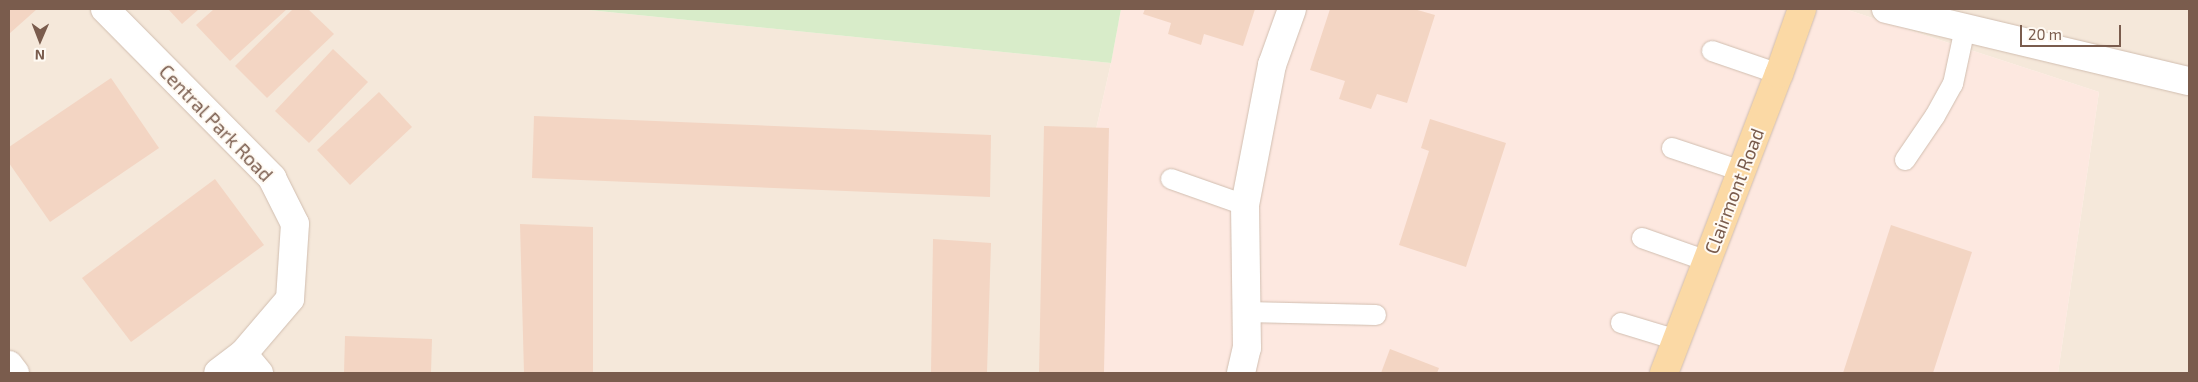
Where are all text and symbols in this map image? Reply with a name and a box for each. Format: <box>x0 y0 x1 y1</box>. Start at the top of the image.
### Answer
north arrow <box>15 15 65 65</box>
scale bar <box>2023 15 2124 47</box>
text: 20 m <box>2028 25 2062 43</box>
text: N <box>35 47 45 64</box>
street label: Central Park Road <box>154 60 278 186</box>
street label: Clairmont Road <box>1700 125 1768 257</box>

